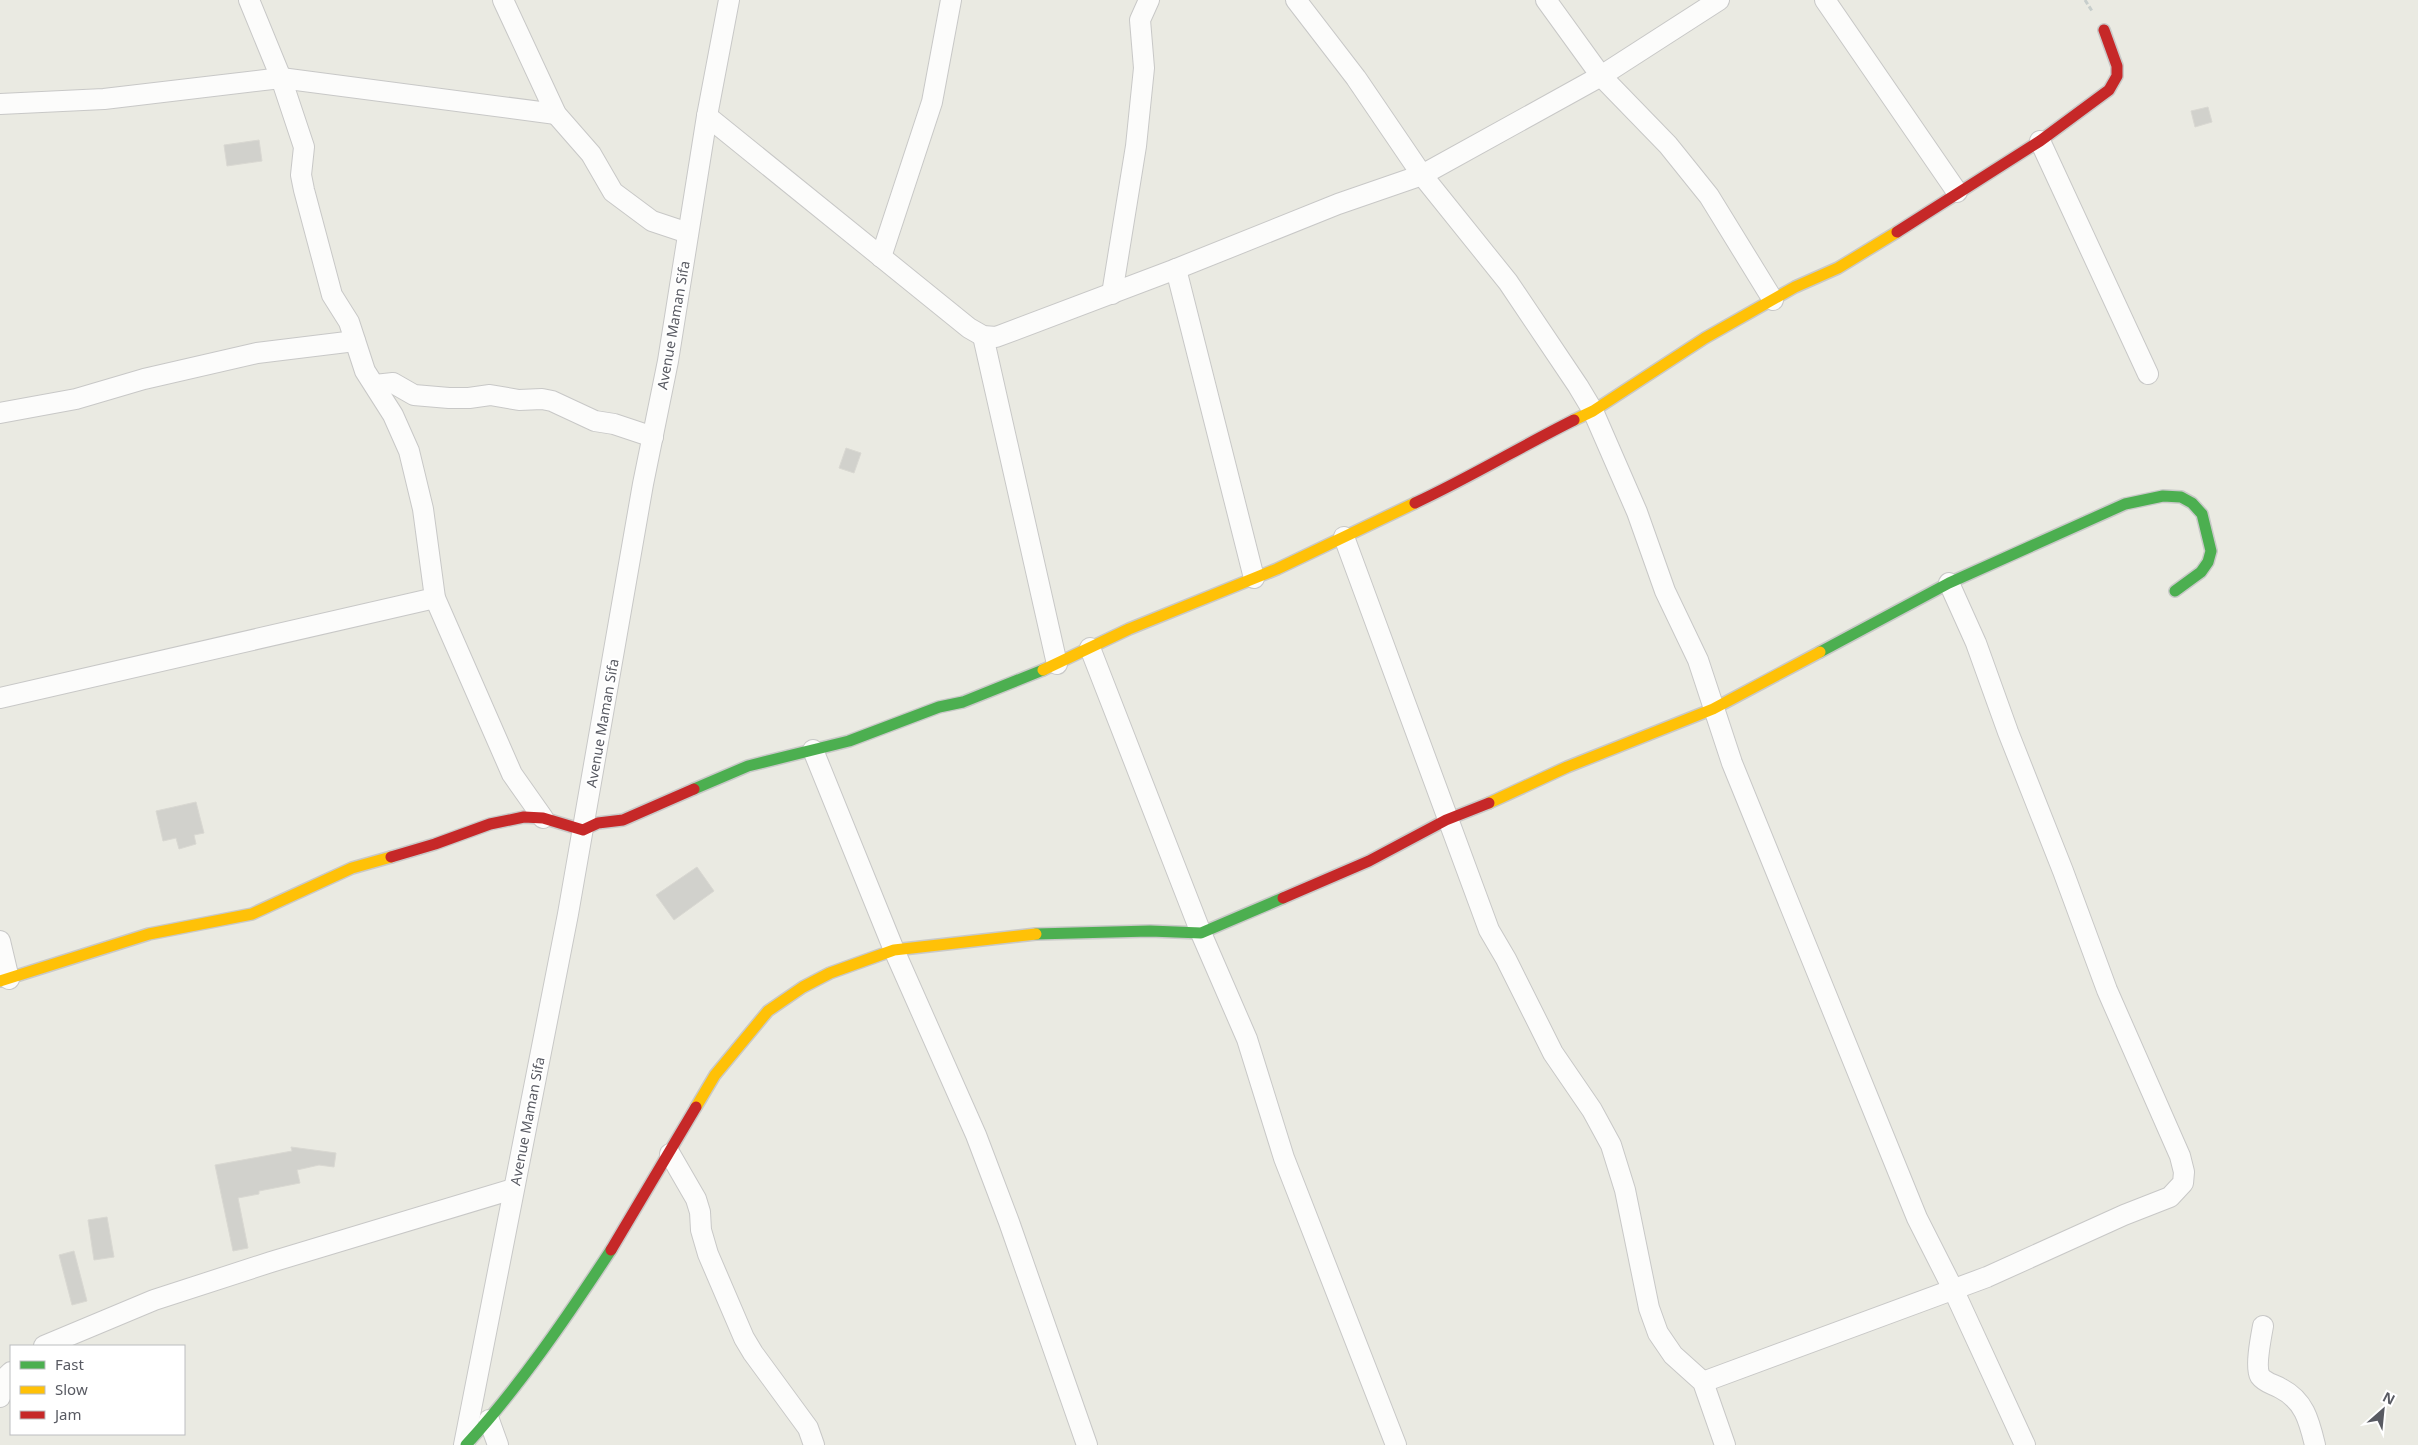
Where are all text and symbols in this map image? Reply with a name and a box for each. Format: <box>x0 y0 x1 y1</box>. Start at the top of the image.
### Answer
street label: Avenue Maman Sifa <box>652 259 694 391</box>
street label: Avenue Maman Sifa <box>581 657 623 789</box>
street label: Avenue Maman Sifa <box>505 1055 549 1187</box>
legend <box>10 1345 185 1435</box>
text: Fast <box>55 1354 84 1374</box>
text: Slow <box>55 1379 88 1399</box>
north arrow <box>2358 1385 2408 1435</box>
text: N <box>2380 1387 2399 1409</box>
text: Jam <box>53 1404 82 1424</box>

